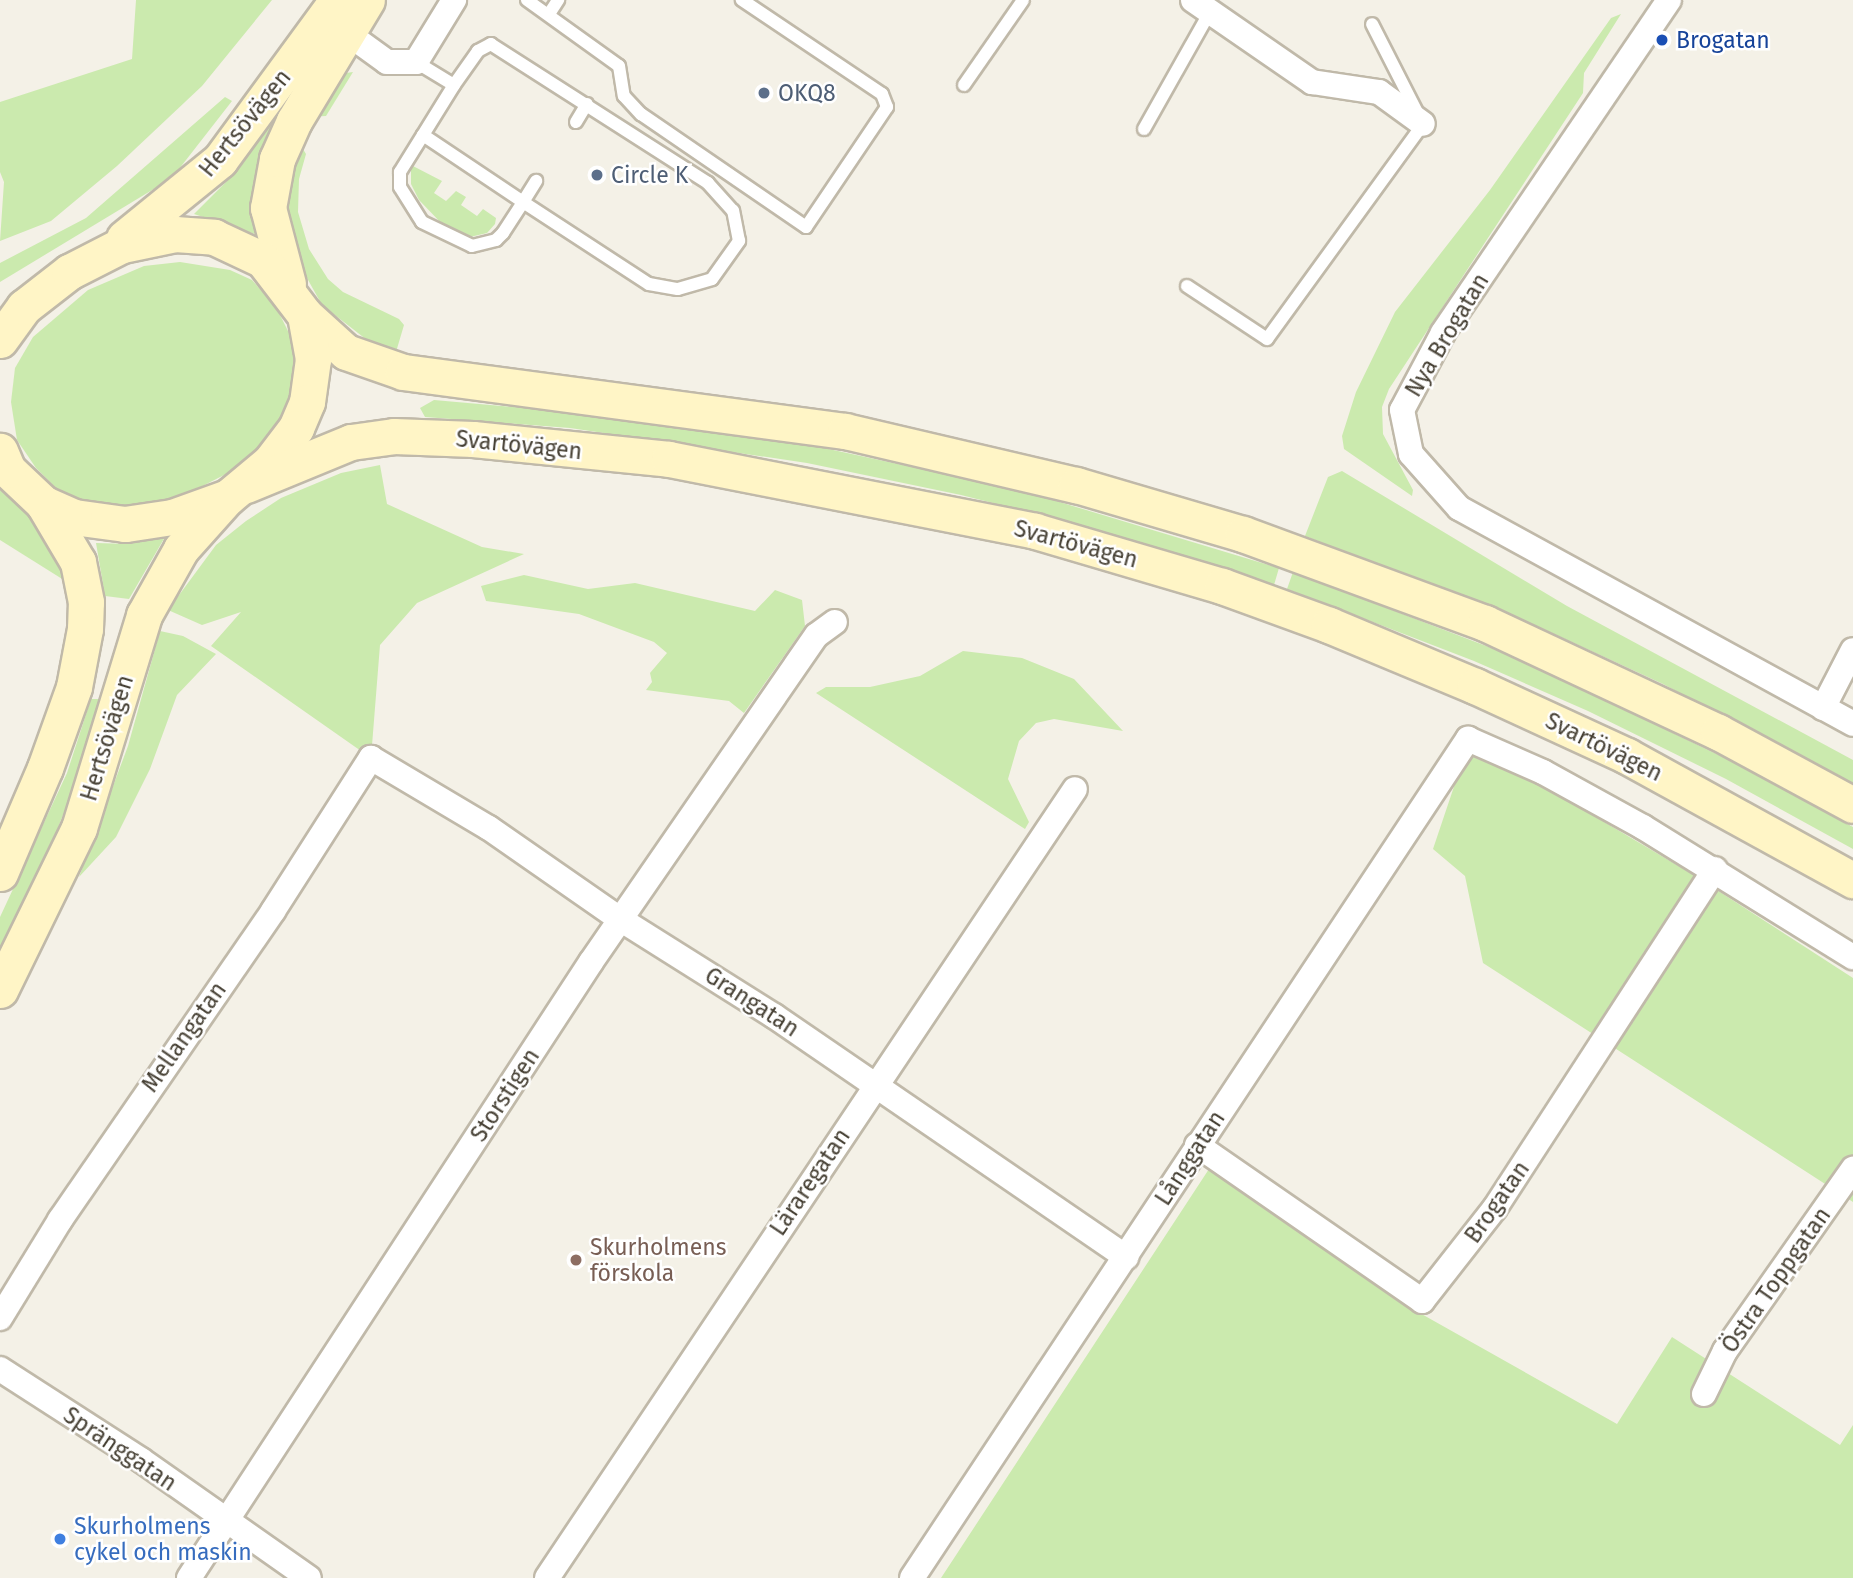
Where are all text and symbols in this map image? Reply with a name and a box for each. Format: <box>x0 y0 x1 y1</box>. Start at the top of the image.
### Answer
place label: Brogatan <box>1676 26 1770 54</box>
marker: Brogatan <box>1654 32 1670 48</box>
street label: Hertsövägen <box>193 64 297 182</box>
place label: OKQ8 <box>778 79 836 107</box>
marker: OKQ8 <box>756 85 772 101</box>
place label: Circle K <box>611 161 688 189</box>
marker: Circle K <box>589 167 605 183</box>
street label: Nya Brogatan <box>1399 268 1495 402</box>
street label: Svartövägen <box>455 425 583 465</box>
street label: Svartövägen <box>1011 514 1141 574</box>
street label: Hertsövägen <box>75 672 139 804</box>
street label: Svartövägen <box>1541 707 1667 787</box>
street label: Grangatan <box>700 961 804 1043</box>
street label: Mellangatan <box>136 977 232 1097</box>
street label: Storstigen <box>465 1043 545 1147</box>
street label: Långgatan <box>1149 1105 1231 1211</box>
street label: Läraregatan <box>764 1123 856 1241</box>
street label: Brogatan <box>1459 1156 1535 1248</box>
street label: Östra Toppgatan <box>1716 1202 1836 1358</box>
place label: Skurholmens förskola <box>590 1233 727 1287</box>
marker: Skurholmens förskola <box>568 1252 584 1268</box>
street label: Spränggatan <box>58 1401 182 1497</box>
place label: Skurholmens cykel och maskin <box>74 1512 252 1566</box>
marker: Skurholmens cykel och maskin <box>52 1531 68 1547</box>

